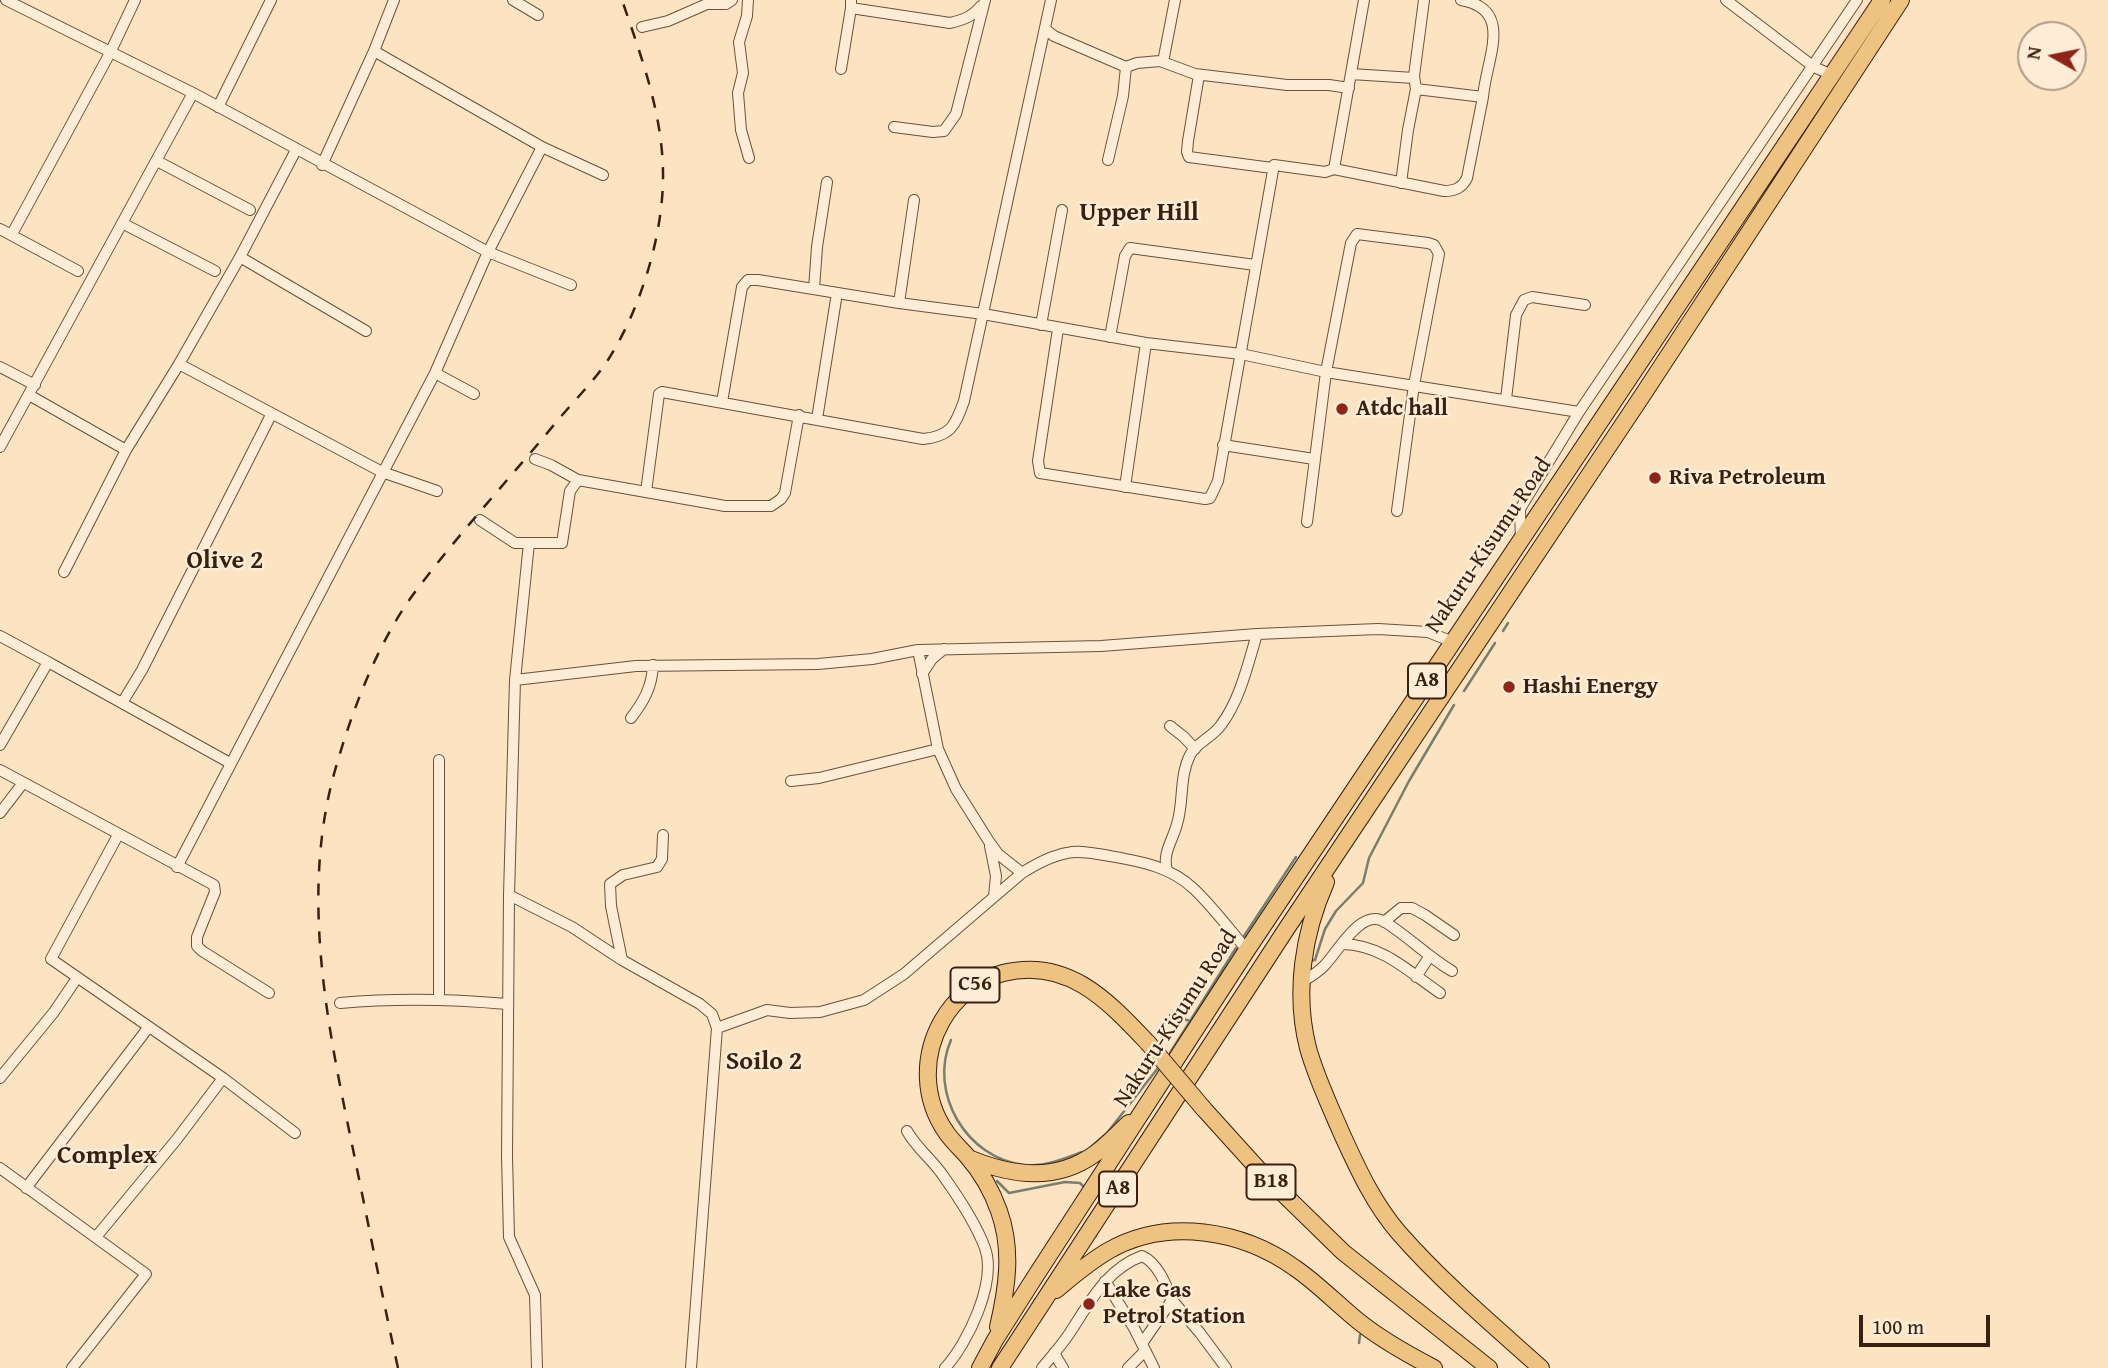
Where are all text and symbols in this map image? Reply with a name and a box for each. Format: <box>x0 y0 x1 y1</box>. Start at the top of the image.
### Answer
north arrow <box>2017 21 2087 91</box>
text: N <box>2018 45 2048 61</box>
district label: Upper Hill <box>1079 197 1199 229</box>
place label: Atdc hall <box>1356 395 1448 423</box>
marker: Atdc hall <box>1334 401 1350 417</box>
street label: Nakuru-Kisumu Road <box>1420 453 1558 639</box>
place label: Riva Petroleum <box>1669 464 1826 492</box>
marker: Riva Petroleum <box>1647 470 1663 486</box>
district label: Olive 2 <box>186 545 264 577</box>
road number: A8 <box>1408 664 1446 698</box>
place label: Hashi Energy <box>1523 673 1658 701</box>
marker: Hashi Energy <box>1501 679 1517 695</box>
street label: Nakuru-Kisumu Road <box>1108 925 1244 1113</box>
road number: C56 <box>950 968 1000 1002</box>
district label: Soilo 2 <box>726 1046 802 1078</box>
district label: Complex <box>57 1140 157 1172</box>
road number: B18 <box>1246 1164 1296 1200</box>
road number: A8 <box>1099 1172 1137 1206</box>
place label: Lake Gas Petrol Station <box>1103 1277 1245 1331</box>
marker: Lake Gas Petrol Station <box>1081 1296 1097 1312</box>
scale bar <box>1863 1302 1994 1346</box>
text: 100 m <box>1872 1311 1924 1342</box>

